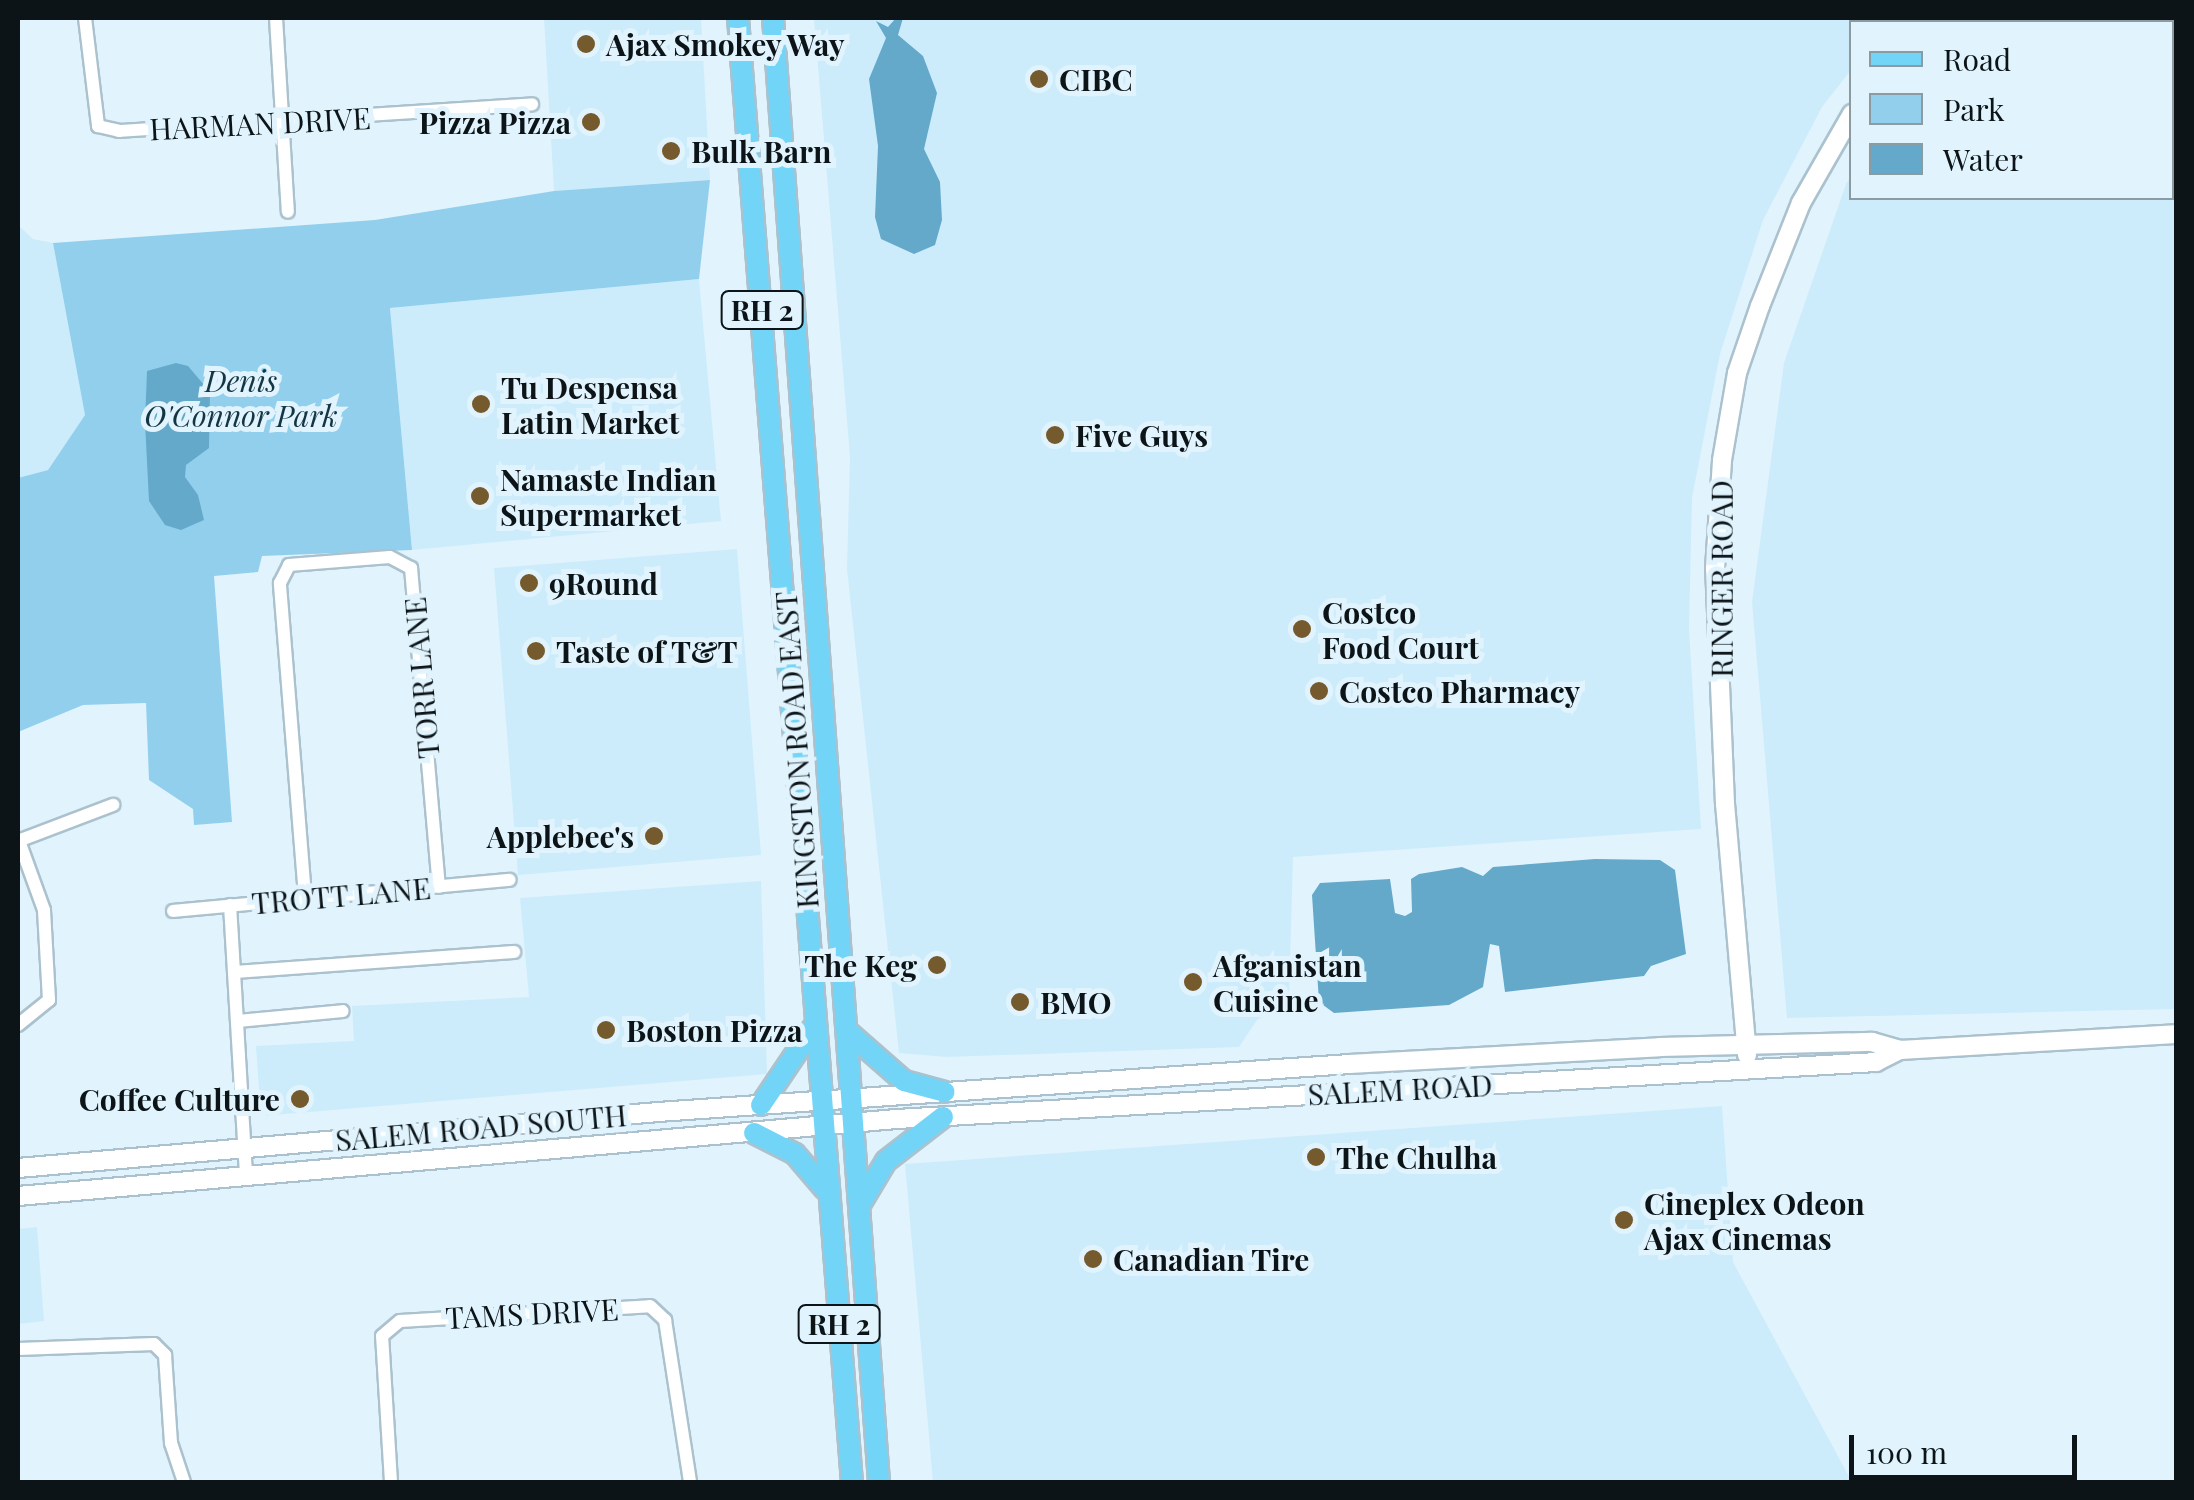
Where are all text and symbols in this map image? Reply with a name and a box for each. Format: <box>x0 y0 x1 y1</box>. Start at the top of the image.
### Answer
legend <box>1849 20 2174 200</box>
place label: Ajax Smokey Way <box>606 26 847 62</box>
marker: Ajax Smokey Way <box>575 33 597 55</box>
text: Road <box>1943 39 2011 79</box>
place label: CIBC <box>1059 61 1133 97</box>
marker: CIBC <box>1028 68 1050 90</box>
text: Park <box>1943 89 2005 129</box>
street label: HARMAN DRIVE <box>148 99 372 147</box>
place label: Pizza Pizza <box>419 104 571 140</box>
marker: Pizza Pizza <box>580 111 602 133</box>
place label: Bulk Barn <box>691 133 832 169</box>
text: Water <box>1943 139 2023 179</box>
marker: Bulk Barn <box>660 140 682 162</box>
road number: RH 2 <box>720 287 804 333</box>
park label: Denis O'Connor Park <box>144 362 338 432</box>
place label: Tu Despensa Latin Market <box>501 369 679 440</box>
marker: Tu Despensa Latin Market <box>470 393 492 415</box>
place label: Five Guys <box>1075 417 1208 453</box>
marker: Five Guys <box>1044 424 1066 446</box>
place label: Namaste Indian Supermarket <box>500 461 717 532</box>
street label: RINGER ROAD <box>1703 480 1739 678</box>
marker: Namaste Indian Supermarket <box>469 485 491 507</box>
place label: 9Round <box>549 565 658 601</box>
marker: 9Round <box>518 572 540 594</box>
street label: KINGSTON ROAD EAST <box>767 590 825 910</box>
place label: Costco Food Court <box>1322 594 1479 664</box>
street label: TORR LANE <box>396 596 446 760</box>
marker: Costco Food Court <box>1291 618 1313 640</box>
place label: Taste of T&T <box>556 633 738 669</box>
marker: Taste of T&T <box>525 640 547 662</box>
place label: Costco Pharmacy <box>1339 673 1580 709</box>
marker: Costco Pharmacy <box>1308 680 1330 702</box>
place label: Applebee's <box>487 818 634 854</box>
marker: Applebee's <box>643 825 665 847</box>
street label: TROTT LANE <box>250 869 432 921</box>
place label: The Keg <box>804 947 917 983</box>
place label: Afganistan Cuisine <box>1213 947 1362 1018</box>
marker: The Keg <box>926 954 948 976</box>
marker: Afganistan Cuisine <box>1182 971 1204 993</box>
place label: BMO <box>1040 984 1111 1020</box>
marker: BMO <box>1009 991 1031 1013</box>
place label: Boston Pizza <box>626 1012 802 1048</box>
marker: Boston Pizza <box>595 1019 617 1041</box>
street label: SALEM ROAD <box>1307 1066 1493 1112</box>
place label: Coffee Culture <box>79 1081 280 1117</box>
marker: Coffee Culture <box>289 1088 311 1110</box>
street label: SALEM ROAD SOUTH <box>334 1096 628 1158</box>
place label: The Chulha <box>1336 1139 1497 1175</box>
marker: The Chulha <box>1305 1146 1327 1168</box>
place label: Cineplex Odeon Ajax Cinemas <box>1644 1185 1865 1256</box>
marker: Cineplex Odeon Ajax Cinemas <box>1613 1209 1635 1231</box>
place label: Canadian Tire <box>1113 1241 1310 1277</box>
marker: Canadian Tire <box>1082 1248 1104 1270</box>
street label: TAMS DRIVE <box>444 1290 620 1336</box>
road number: RH 2 <box>796 1301 882 1347</box>
scale bar <box>1854 1415 2082 1477</box>
text: 100 m <box>1866 1432 1947 1472</box>

